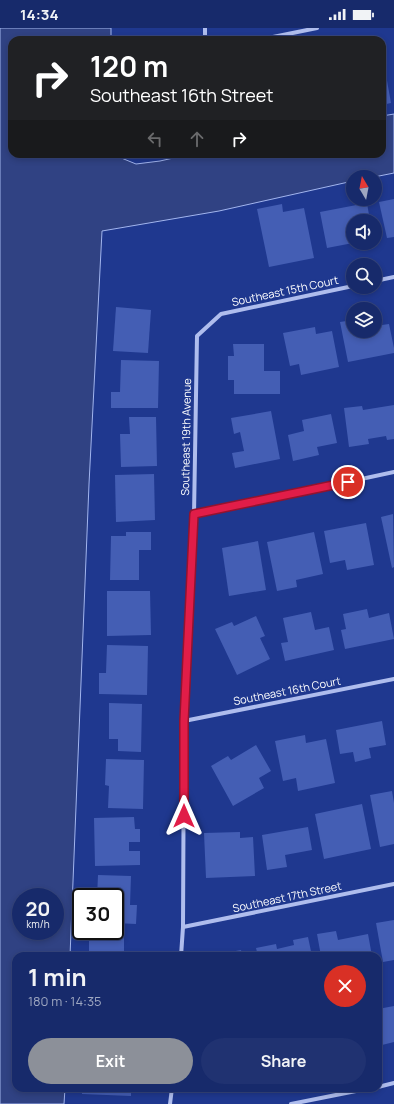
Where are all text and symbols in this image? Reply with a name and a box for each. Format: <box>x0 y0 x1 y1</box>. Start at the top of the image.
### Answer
text: 14:34 <box>20 4 59 25</box>
text: 120 m <box>90 47 168 85</box>
icon: right <box>24 52 76 104</box>
text: Southeast 16th Street <box>90 83 274 107</box>
icon: left <box>144 128 166 150</box>
icon: ahead <box>186 128 208 150</box>
icon: right <box>228 128 250 150</box>
north arrow <box>346 170 382 206</box>
map controls <box>346 170 382 338</box>
button: sound <box>346 214 382 250</box>
button: search <box>346 258 382 294</box>
street label: Southeast 15th Court <box>230 272 340 309</box>
button: layers <box>346 302 382 338</box>
street label: Southeast 19th Avenue <box>177 378 194 496</box>
pin <box>331 465 365 499</box>
icon: arrive <box>337 471 359 493</box>
street label: Southeast 16th Court <box>232 673 342 708</box>
position arrow <box>163 795 205 837</box>
street label: Southeast 17th Street <box>231 878 343 915</box>
speed limit sign: 30 <box>72 888 124 940</box>
text: 20 <box>25 895 51 922</box>
text: km/h <box>26 917 50 931</box>
text: 1 min <box>28 960 87 993</box>
button: close <box>324 965 366 1007</box>
text: 180 m · 14:35 <box>28 992 102 1010</box>
button: Exit <box>28 1038 193 1084</box>
button: Share <box>201 1038 366 1084</box>

